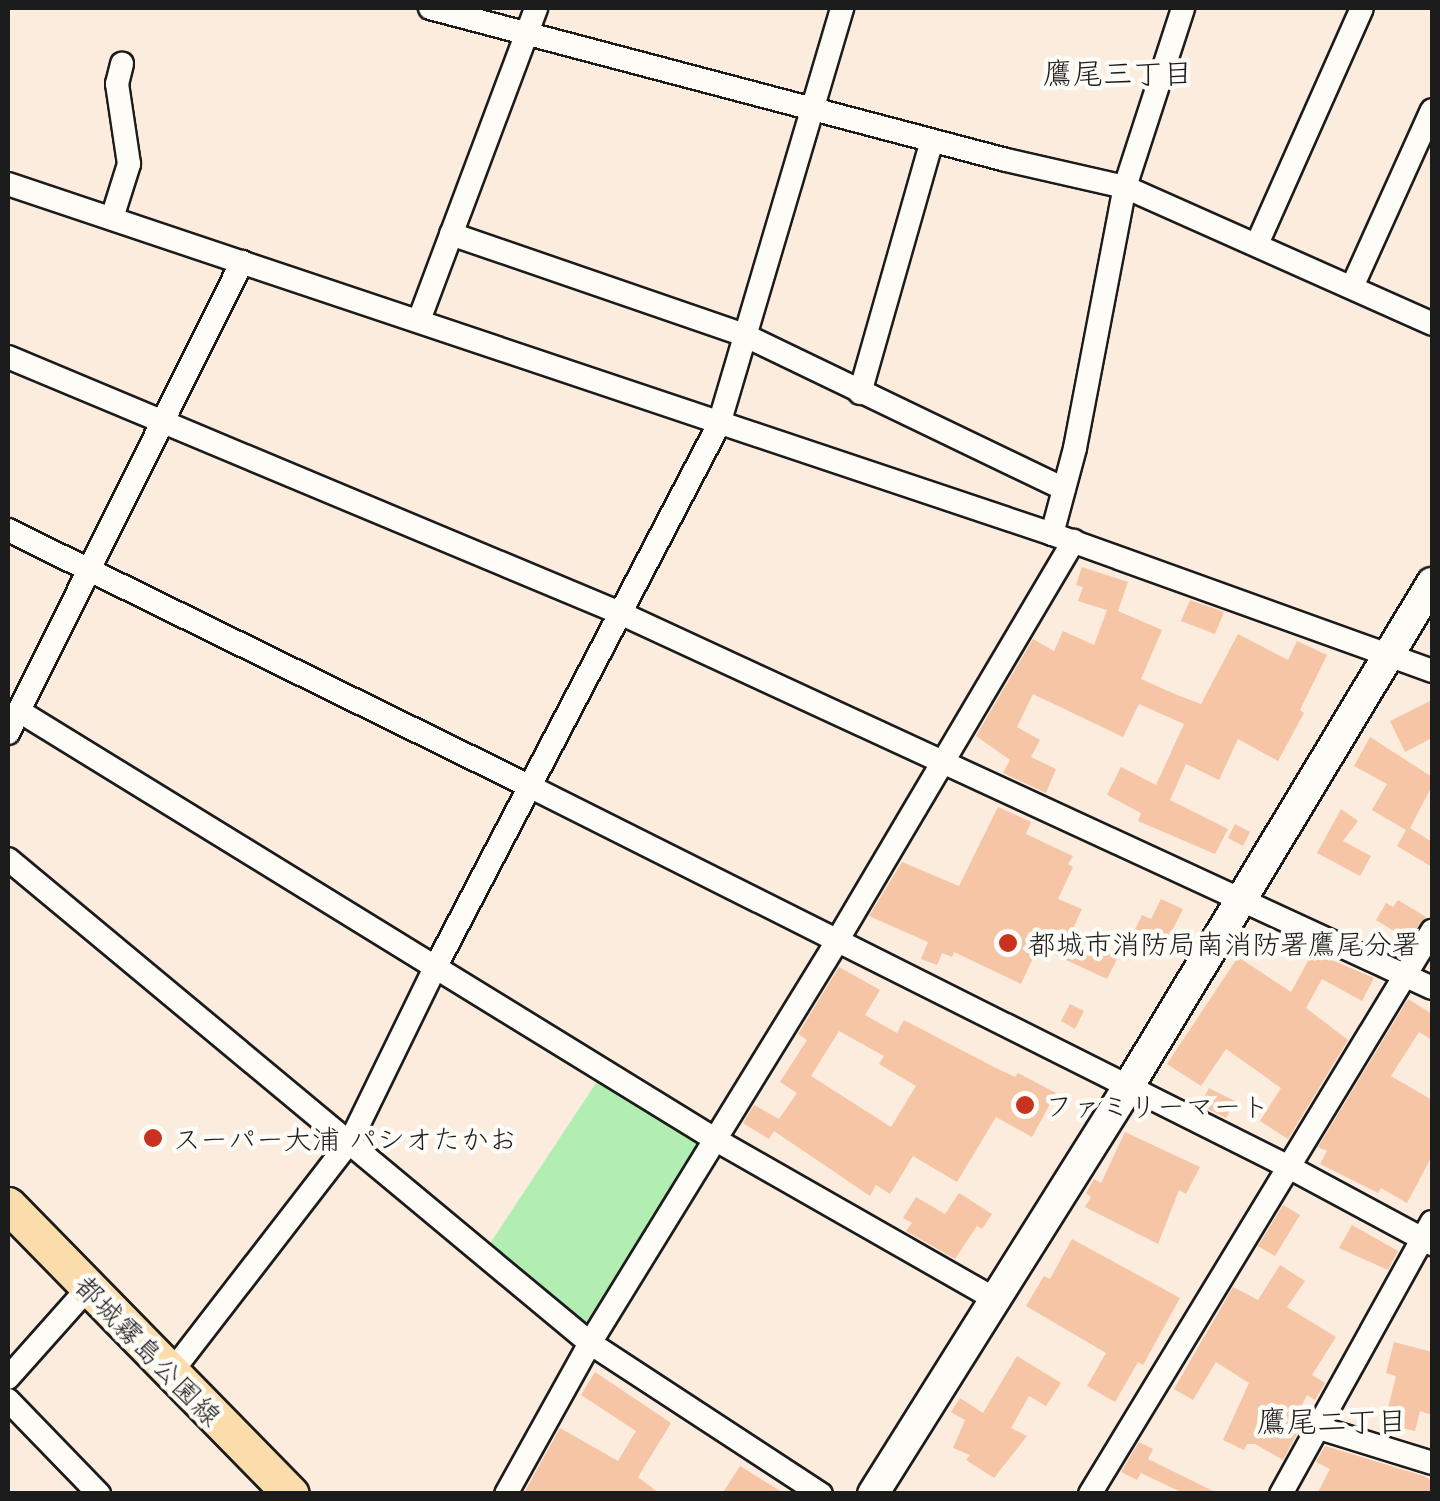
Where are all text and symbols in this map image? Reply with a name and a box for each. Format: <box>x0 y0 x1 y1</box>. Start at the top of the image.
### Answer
district label: 鷹尾三丁目 <box>1043 54 1193 90</box>
place label: 都城市消防局南消防署鷹尾分署 <box>1028 926 1420 960</box>
marker: 都城市消防局南消防署鷹尾分署 <box>997 932 1019 954</box>
place label: ファミリーマート <box>1045 1088 1269 1122</box>
marker: ファミリーマート <box>1014 1094 1036 1116</box>
place label: スーパー大浦 パシオたかお <box>173 1121 517 1155</box>
marker: スーパー大浦 パシオたかお <box>142 1127 164 1149</box>
street label: 都城霧島公園線 <box>69 1268 229 1432</box>
district label: 鷹尾二丁目 <box>1257 1402 1407 1438</box>

